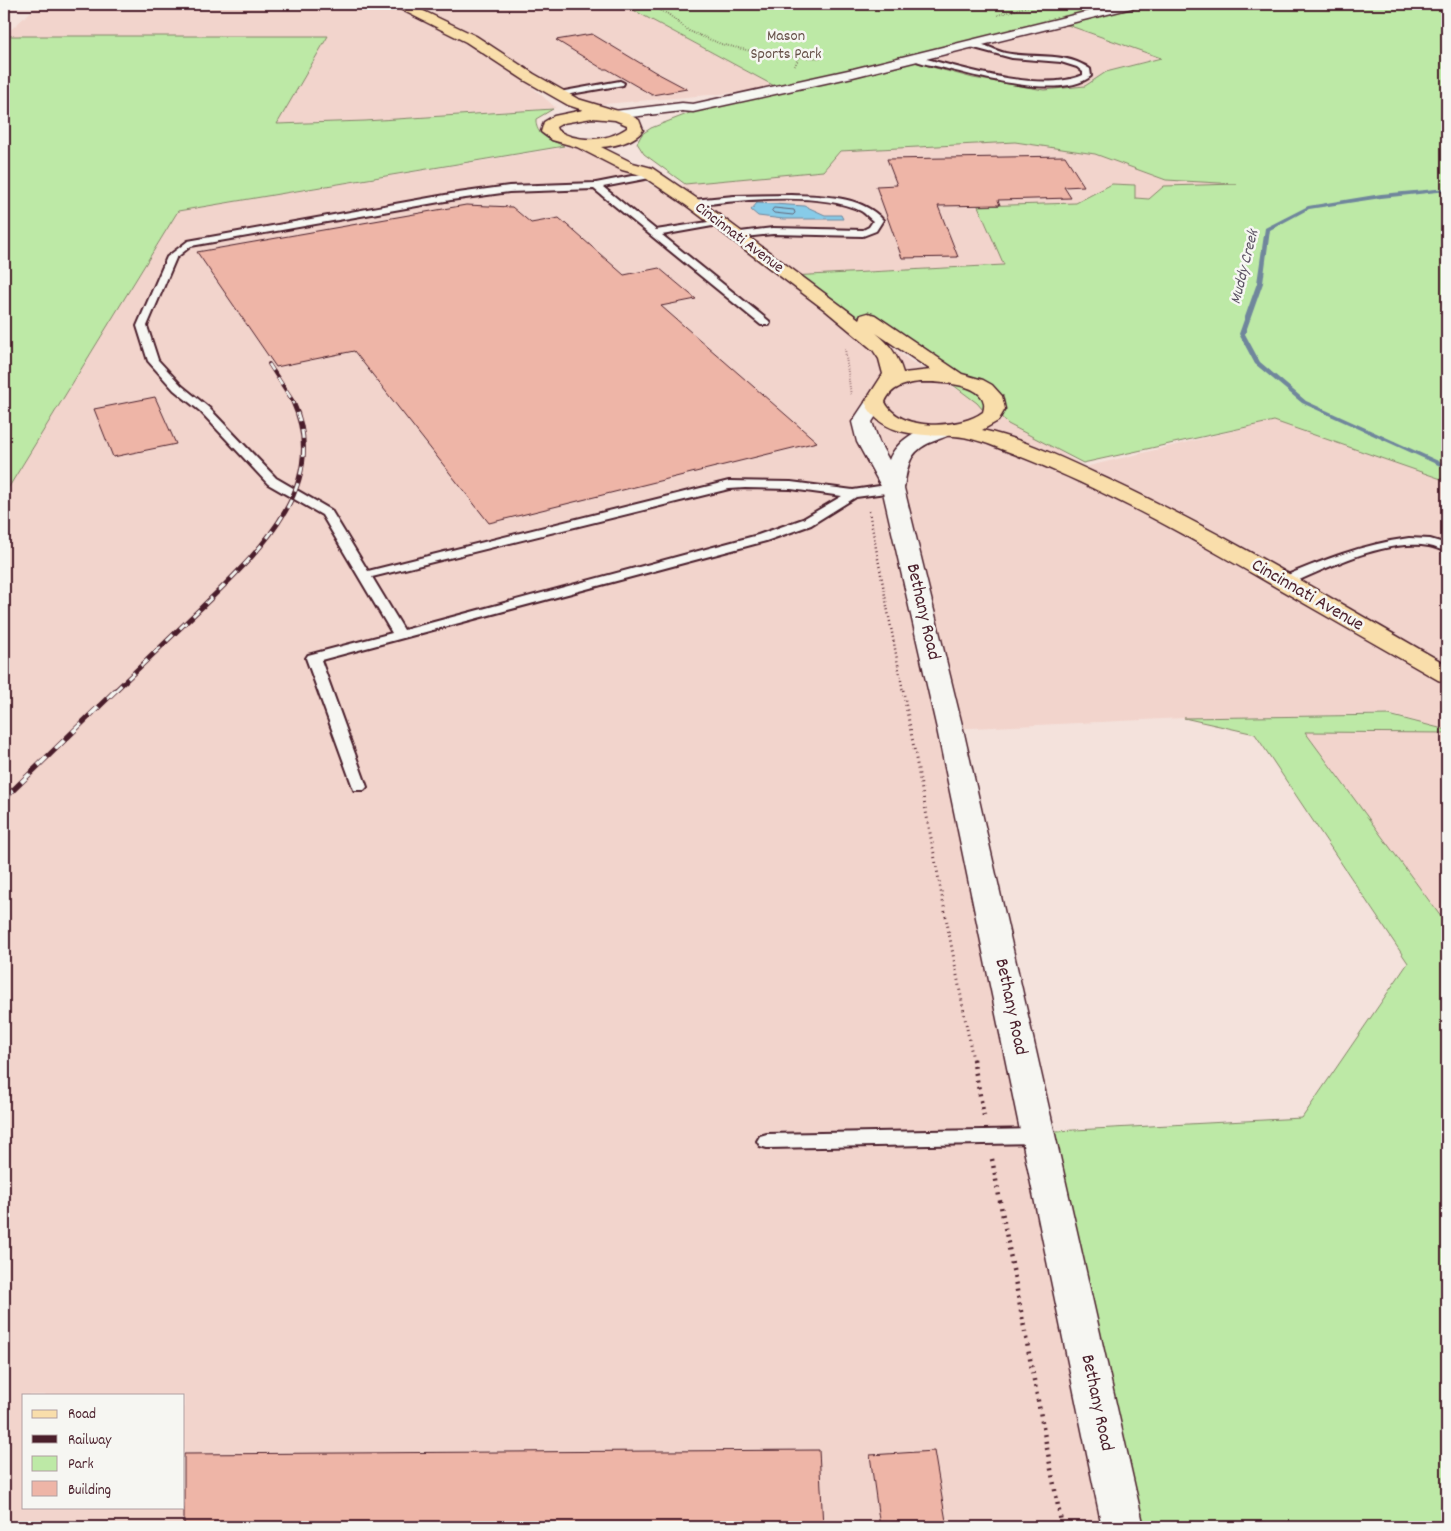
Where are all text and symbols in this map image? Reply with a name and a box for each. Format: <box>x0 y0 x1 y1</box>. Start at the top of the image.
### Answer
park label: Mason Sports Park <box>750 25 822 66</box>
street label: Cincinnati Avenue <box>690 197 788 279</box>
water label: Muddy Creek <box>1225 226 1266 307</box>
street label: Cincinnati Avenue <box>1246 553 1368 639</box>
street label: Bethany Road <box>898 561 946 663</box>
street label: Bethany Road <box>987 956 1033 1058</box>
street label: Bethany Road <box>1073 1352 1119 1454</box>
legend <box>22 1394 185 1508</box>
text: Road <box>68 1404 96 1426</box>
text: Railway <box>68 1430 112 1452</box>
text: Park <box>68 1454 94 1476</box>
text: Building <box>68 1480 111 1502</box>

